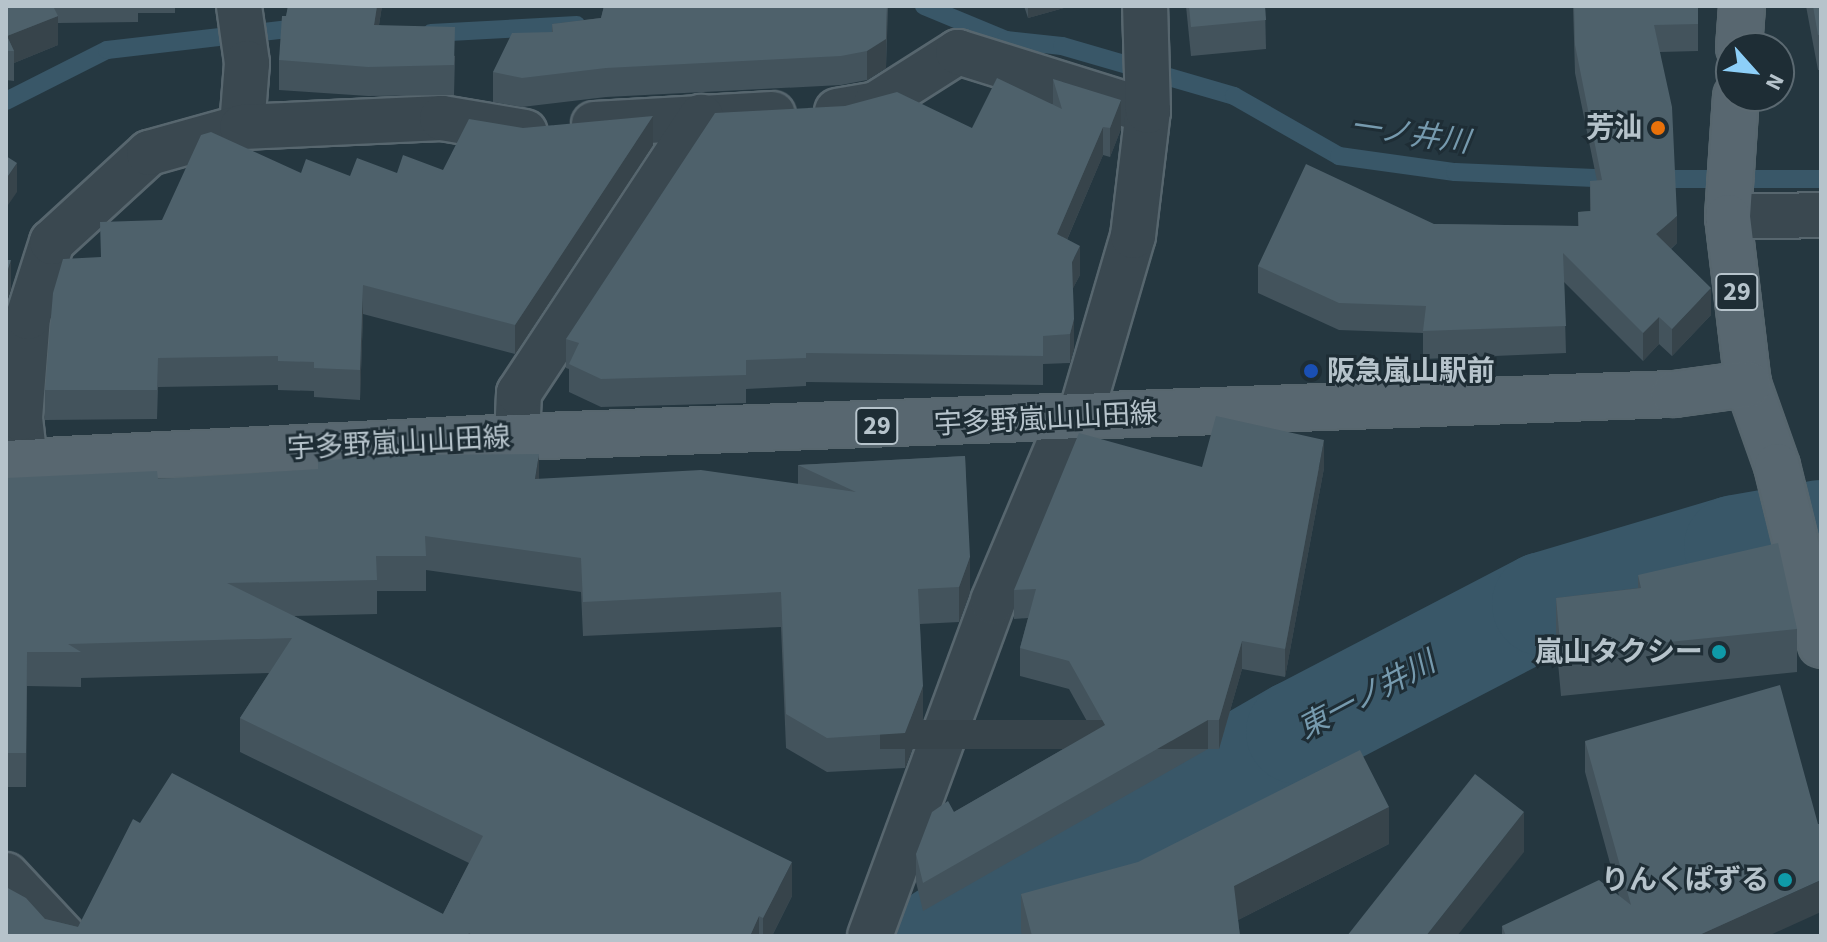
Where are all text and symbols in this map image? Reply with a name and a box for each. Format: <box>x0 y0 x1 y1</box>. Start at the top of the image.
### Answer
north arrow <box>1715 32 1795 112</box>
text: N <box>1757 68 1792 96</box>
water label: 一ノ井川 <box>1348 109 1472 161</box>
place label: 芳汕 <box>1586 111 1642 145</box>
marker: 芳汕 <box>1649 119 1667 137</box>
road number: 29 <box>1715 270 1759 314</box>
place label: 阪急嵐山駅前 <box>1327 354 1495 388</box>
marker: 阪急嵐山駅前 <box>1302 362 1320 380</box>
street label: 宇多野嵐山山田線 <box>933 396 1159 442</box>
road number: 29 <box>855 404 899 448</box>
street label: 宇多野嵐山山田線 <box>286 420 512 466</box>
place label: 嵐山タクシー <box>1535 635 1703 669</box>
marker: 嵐山タクシー <box>1710 643 1728 661</box>
water label: 東一ノ井川 <box>1292 645 1442 747</box>
place label: りんくぱずる <box>1601 863 1769 897</box>
marker: りんくぱずる <box>1776 871 1794 889</box>

